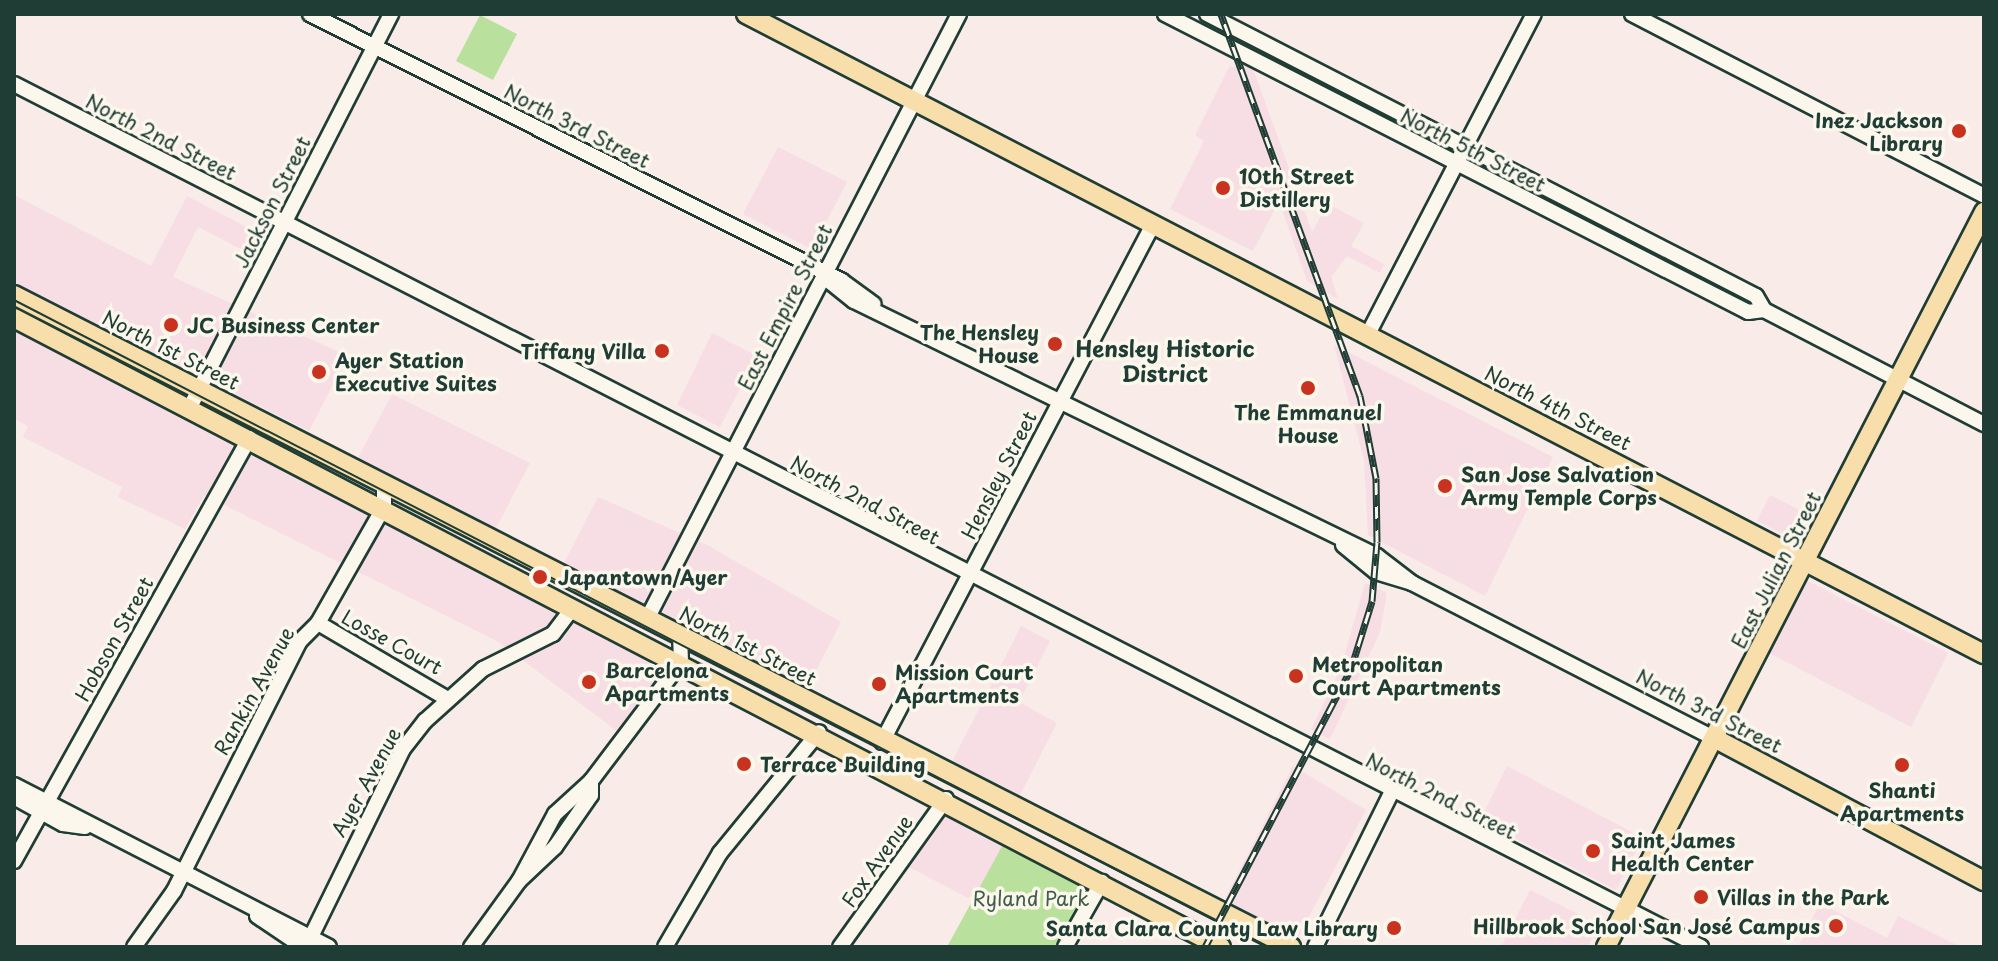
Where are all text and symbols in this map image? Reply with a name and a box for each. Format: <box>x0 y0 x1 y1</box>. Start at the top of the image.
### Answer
street label: North 3rd Street <box>499 78 655 174</box>
street label: North 2nd Street <box>81 89 241 185</box>
street label: North 5th Street <box>1396 103 1550 197</box>
place label: Inez Jackson Library <box>1813 108 1943 155</box>
marker: Inez Jackson Library <box>1950 122 1968 140</box>
street label: Jackson Street <box>229 133 315 271</box>
place label: 10th Street Distillery <box>1239 164 1355 211</box>
marker: 10th Street Distillery <box>1214 179 1232 197</box>
street label: East Empire Street <box>733 220 837 394</box>
street label: North 1st Street <box>96 304 246 396</box>
place label: JC Business Center <box>187 313 382 337</box>
marker: JC Business Center <box>162 316 180 334</box>
place label: The Hensley House <box>919 320 1039 367</box>
district label: Hensley Historic District <box>1074 334 1256 386</box>
marker: The Hensley House <box>1046 335 1064 353</box>
place label: Tiffany Villa <box>521 339 646 363</box>
marker: Tiffany Villa <box>653 342 671 360</box>
place label: Ayer Station Executive Suites <box>335 348 498 395</box>
street label: North 4th Street <box>1481 361 1635 455</box>
marker: Ayer Station Executive Suites <box>310 363 328 381</box>
marker: The Emmanuel House <box>1299 379 1317 397</box>
place label: The Emmanuel House <box>1234 400 1382 447</box>
street label: Hensley Street <box>956 406 1042 544</box>
street label: North 2nd Street <box>786 450 944 550</box>
place label: San Jose Salvation Army Temple Corps <box>1461 462 1659 509</box>
marker: San Jose Salvation Army Temple Corps <box>1436 477 1454 495</box>
street label: East Julian Street <box>1726 488 1826 652</box>
place label: Japantown/Ayer <box>558 565 728 589</box>
marker: Japantown/Ayer <box>529 566 551 588</box>
street label: Hobson Street <box>70 573 158 705</box>
street label: North 1st Street <box>673 600 823 692</box>
street label: Losse Court <box>337 604 447 680</box>
street label: Rankin Avenue <box>209 623 299 759</box>
place label: Metropolitan Court Apartments <box>1312 652 1501 699</box>
place label: Barcelona Apartments <box>605 658 729 705</box>
place label: Mission Court Apartments <box>895 660 1034 707</box>
street label: North 3rd Street <box>1631 663 1787 759</box>
marker: Metropolitan Court Apartments <box>1287 667 1305 685</box>
marker: Barcelona Apartments <box>580 673 598 691</box>
marker: Mission Court Apartments <box>870 675 888 693</box>
street label: Ayer Avenue <box>326 723 406 841</box>
street label: North 2nd Street <box>1361 748 1521 844</box>
place label: Terrace Building <box>760 752 925 776</box>
marker: Terrace Building <box>735 755 753 773</box>
marker: Shanti Apartments <box>1893 756 1911 774</box>
place label: Shanti Apartments <box>1840 778 1964 825</box>
street label: Fox Avenue <box>836 810 918 912</box>
place label: Saint James Health Center <box>1611 828 1756 875</box>
marker: Saint James Health Center <box>1582 840 1604 862</box>
place label: Villas in the Park <box>1717 885 1890 909</box>
park label: Ryland Park <box>972 886 1090 910</box>
marker: Villas in the Park <box>1692 888 1710 906</box>
place label: Hillbrook School San José Campus <box>1472 914 1820 938</box>
place label: Santa Clara County Law Library <box>1046 916 1378 940</box>
marker: Hillbrook School San José Campus <box>1827 917 1845 935</box>
marker: Santa Clara County Law Library <box>1385 919 1403 937</box>

